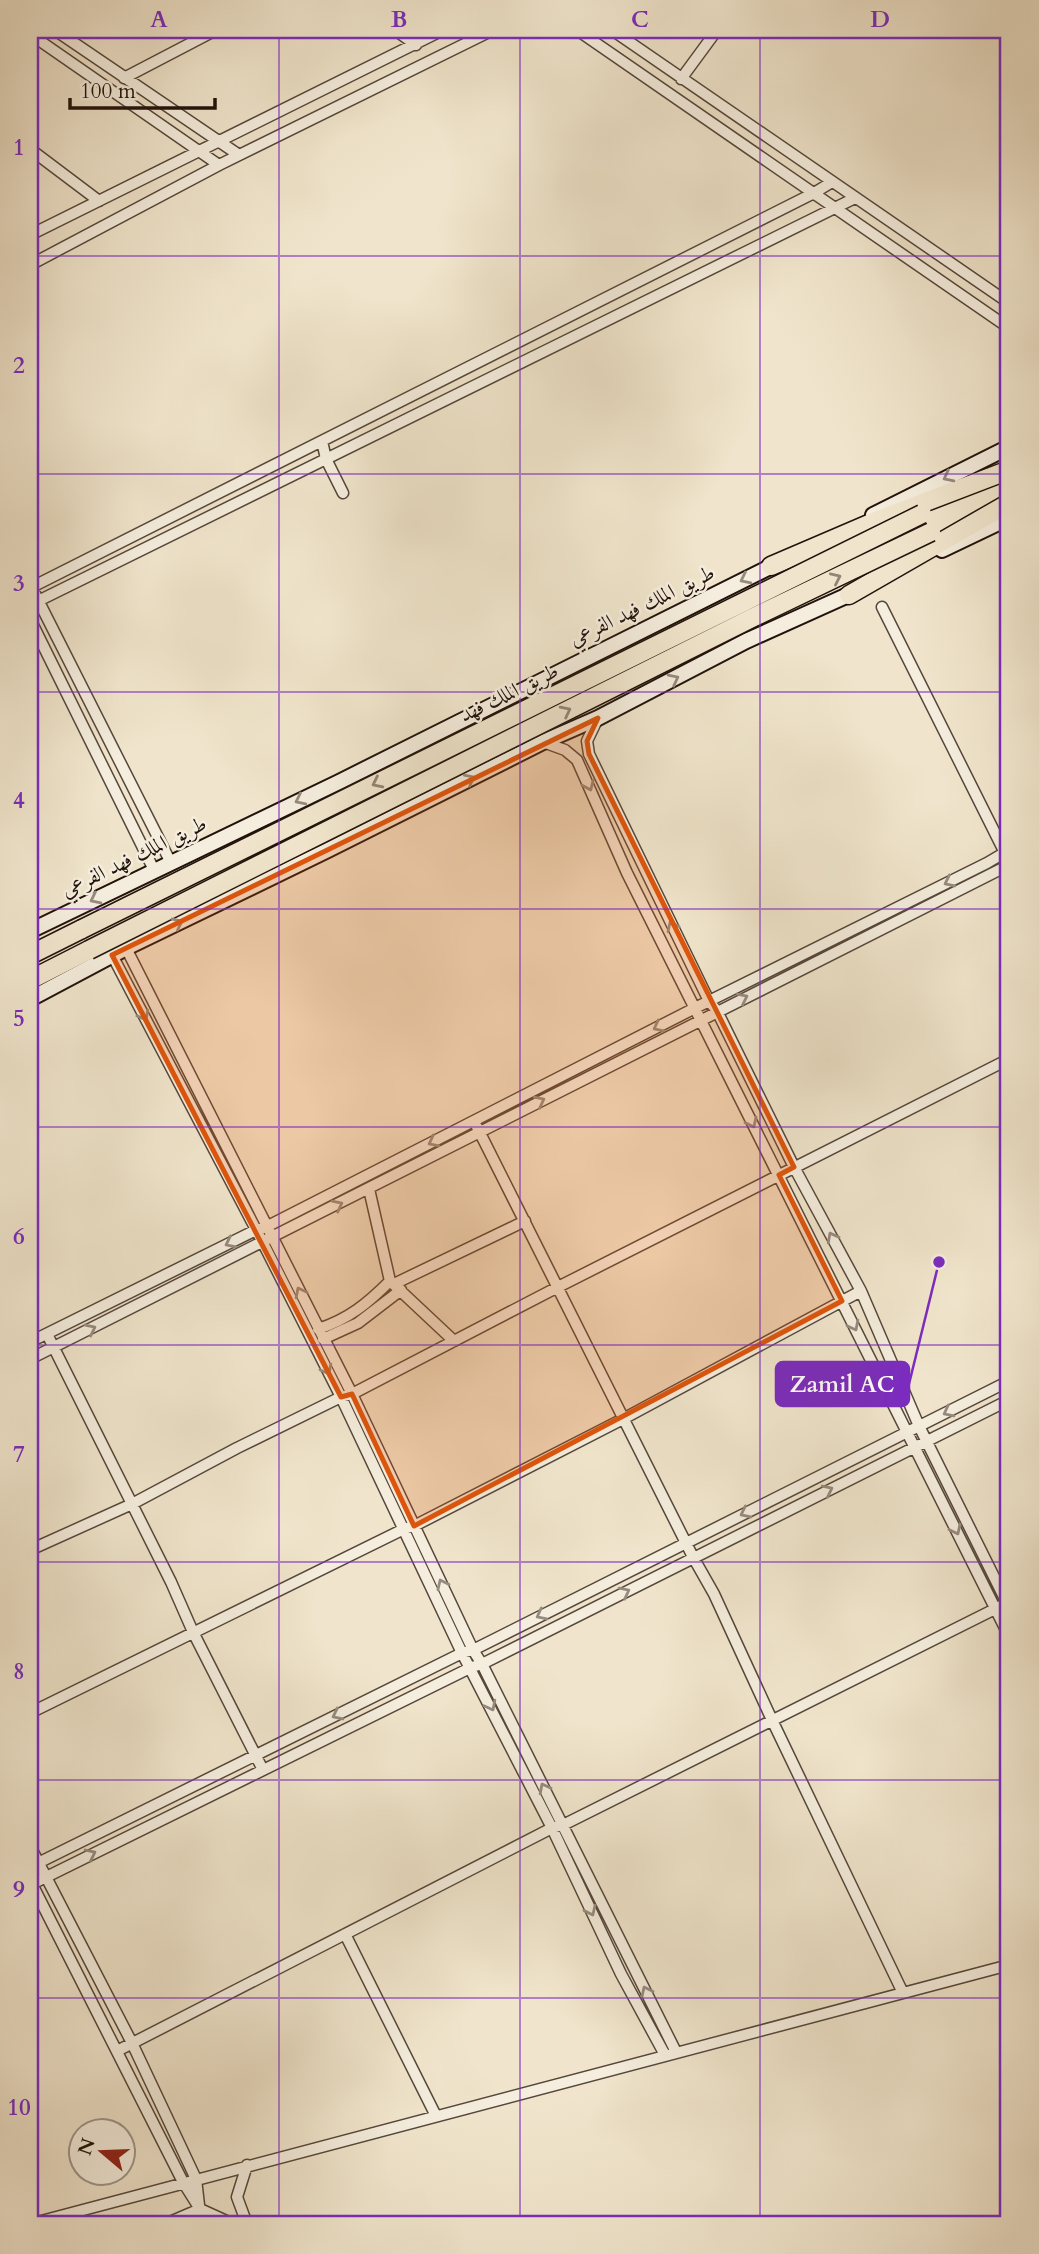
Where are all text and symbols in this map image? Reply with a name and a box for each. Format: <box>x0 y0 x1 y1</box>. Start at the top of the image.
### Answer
text: A <box>150 4 168 35</box>
text: B <box>391 4 407 35</box>
text: C <box>631 4 649 35</box>
text: D <box>870 4 890 35</box>
scale bar <box>70 66 215 110</box>
text: 100 m <box>80 77 136 106</box>
text: 1 <box>13 132 25 163</box>
text: 2 <box>13 350 25 381</box>
one-way arrow <box>943 469 955 483</box>
street label: طريق الملك فهد الفرعي <box>564 558 721 656</box>
text: 3 <box>13 568 25 599</box>
one-way arrow <box>740 571 752 585</box>
one-way arrow <box>829 572 841 586</box>
street label: طريق الملك فهد <box>454 656 564 730</box>
one-way arrow <box>667 674 679 687</box>
one-way arrow <box>559 705 571 719</box>
one-way arrow <box>463 773 475 787</box>
one-way arrow <box>372 775 384 789</box>
one-way arrow <box>581 779 595 791</box>
text: 4 <box>13 785 25 816</box>
one-way arrow <box>295 792 307 806</box>
street label: طريق الملك فهد الفرعي <box>56 809 213 907</box>
one-way arrow <box>944 874 956 888</box>
one-way arrow <box>90 891 102 905</box>
one-way arrow <box>171 917 183 931</box>
one-way arrow <box>666 921 680 933</box>
one-way arrow <box>736 993 748 1007</box>
text: 5 <box>13 1003 25 1034</box>
one-way arrow <box>135 1008 149 1021</box>
one-way arrow <box>653 1019 665 1033</box>
one-way arrow <box>533 1096 546 1109</box>
one-way arrow <box>744 1116 758 1128</box>
one-way arrow <box>428 1133 440 1147</box>
one-way arrow <box>331 1199 343 1213</box>
text: 6 <box>13 1221 25 1252</box>
one-way arrow <box>827 1232 840 1244</box>
one-way arrow <box>225 1234 237 1248</box>
one-way arrow <box>294 1287 308 1299</box>
one-way arrow <box>846 1319 860 1331</box>
one-way arrow <box>84 1323 96 1337</box>
callout: Zamil AC <box>776 1362 909 1406</box>
one-way arrow <box>319 1363 333 1375</box>
text: Zamil AC <box>789 1369 895 1400</box>
one-way arrow <box>943 1403 955 1417</box>
text: 7 <box>13 1439 25 1470</box>
one-way arrow <box>821 1484 833 1498</box>
one-way arrow <box>740 1505 752 1519</box>
one-way arrow <box>948 1522 962 1535</box>
one-way arrow <box>436 1579 450 1591</box>
one-way arrow <box>618 1586 630 1600</box>
one-way arrow <box>536 1607 549 1621</box>
text: 8 <box>13 1656 25 1687</box>
one-way arrow <box>483 1699 497 1711</box>
one-way arrow <box>332 1706 344 1720</box>
one-way arrow <box>538 1783 552 1795</box>
one-way arrow <box>84 1849 96 1863</box>
text: 9 <box>13 1874 25 1905</box>
one-way arrow <box>583 1904 597 1916</box>
one-way arrow <box>640 1986 654 1998</box>
text: 10 <box>7 2092 31 2123</box>
north arrow <box>66 2118 136 2188</box>
text: N <box>72 2134 102 2159</box>

